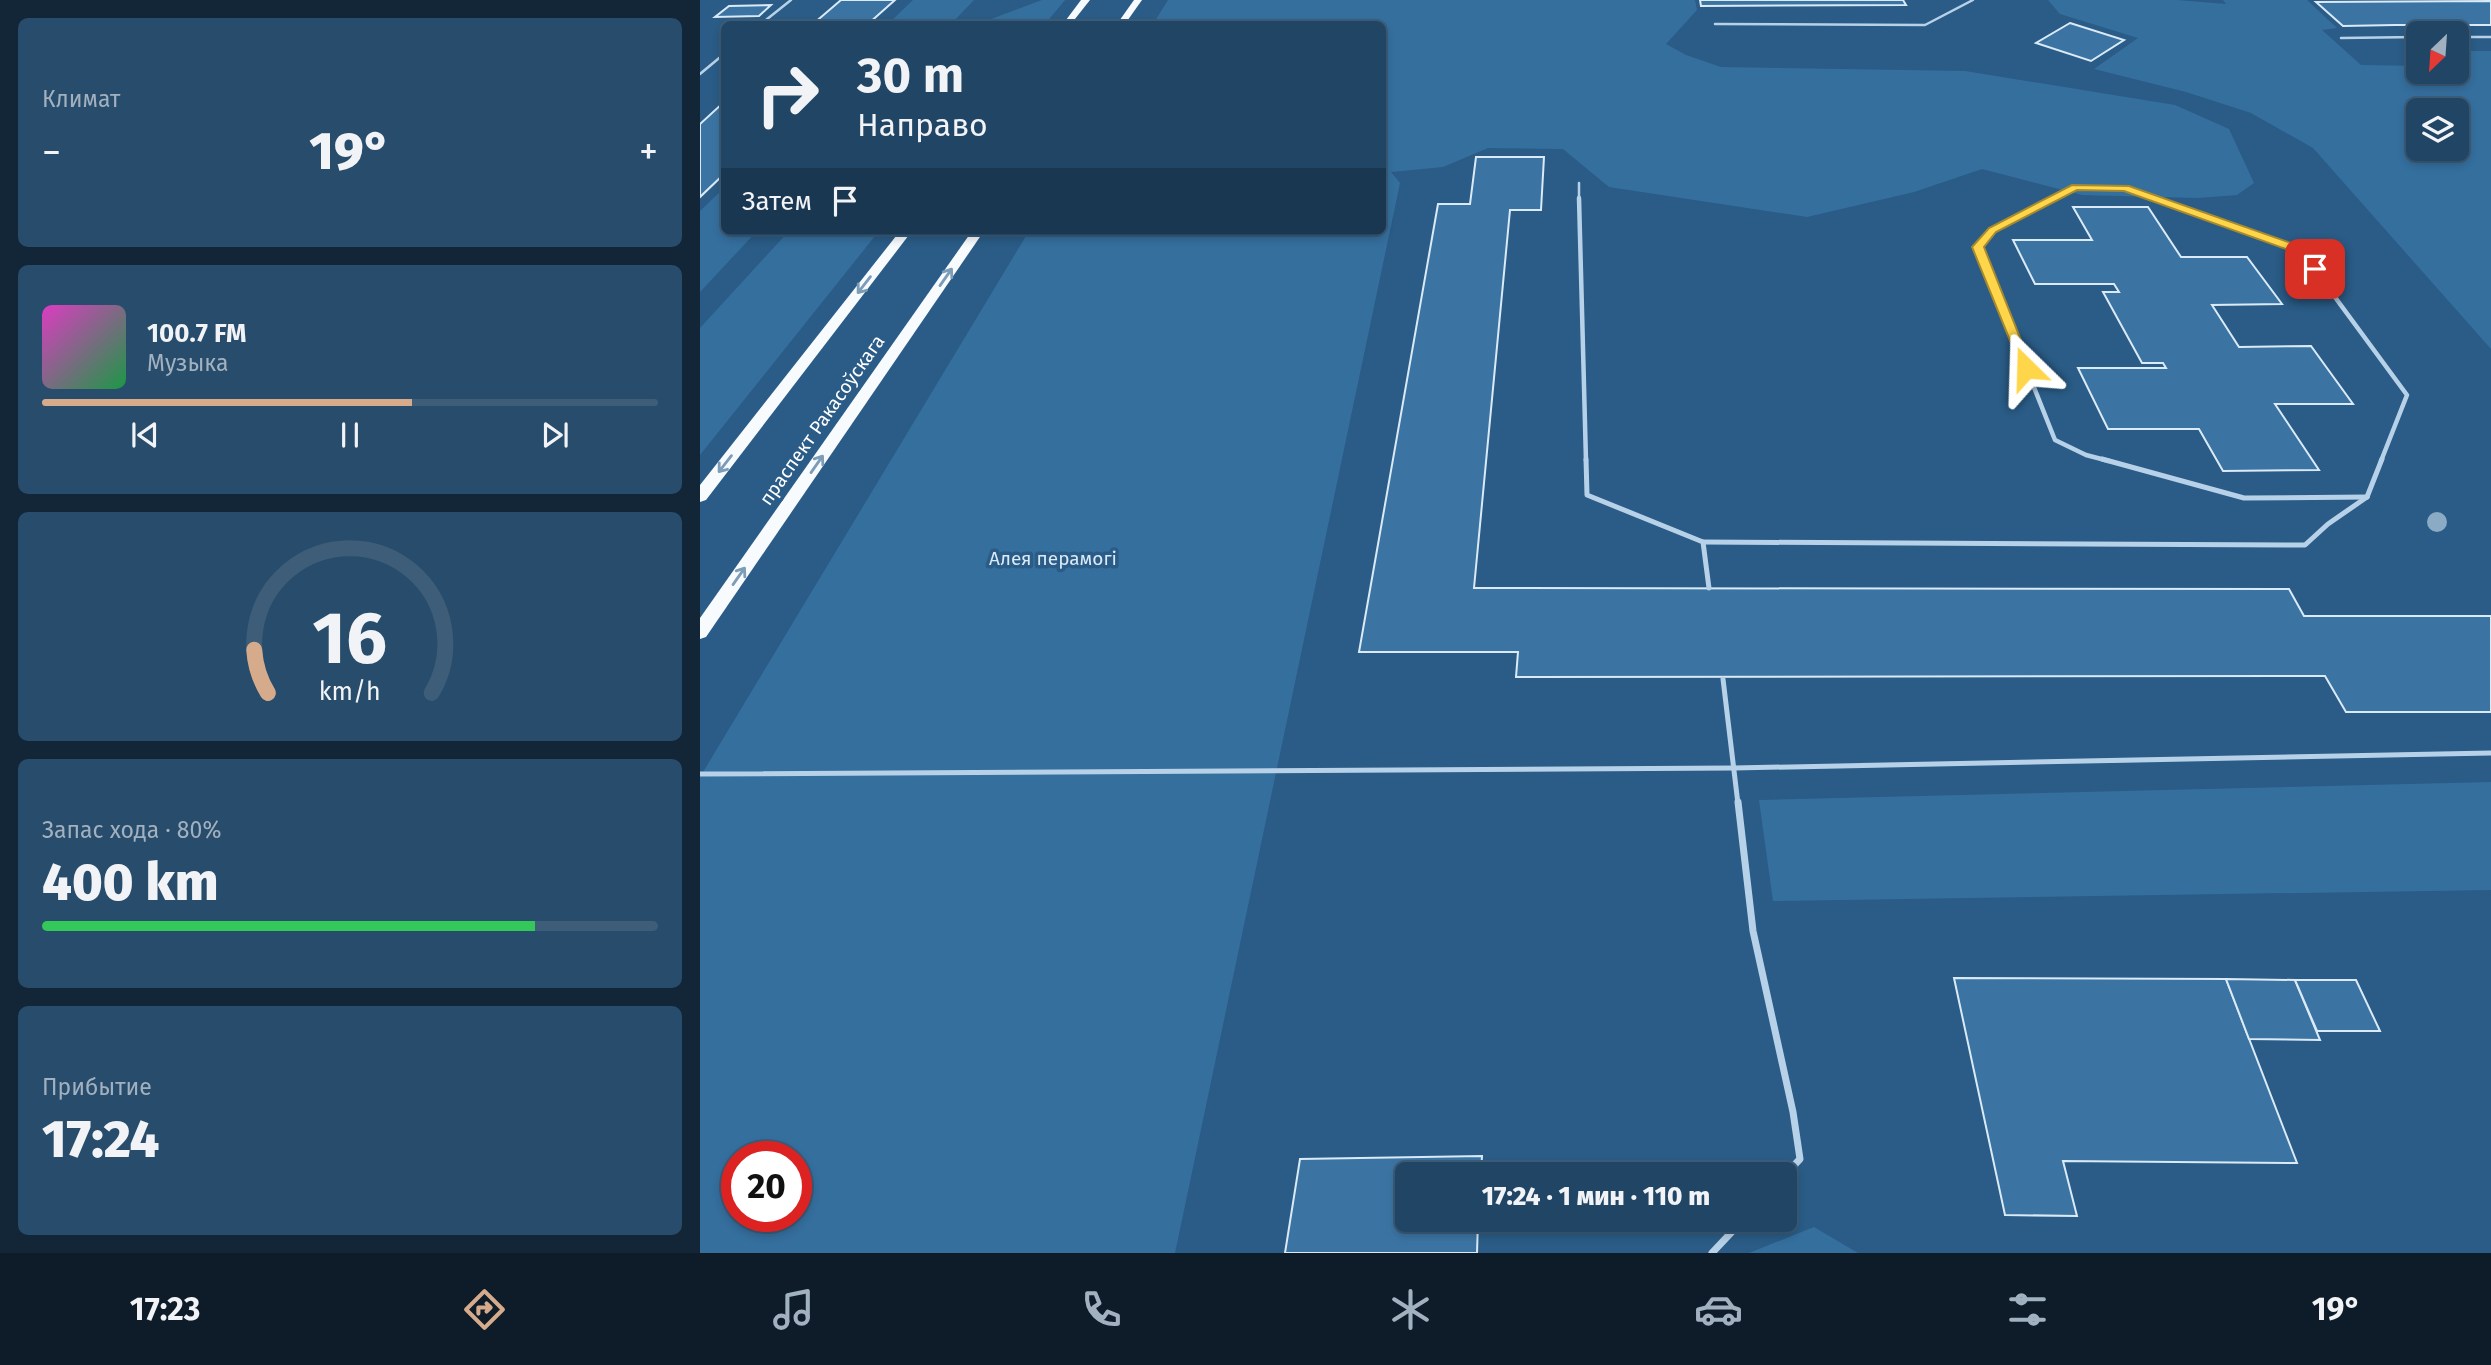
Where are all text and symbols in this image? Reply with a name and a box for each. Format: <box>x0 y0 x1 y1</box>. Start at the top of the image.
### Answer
north arrow <box>2406 21 2469 84</box>
map controls <box>2406 21 2469 161</box>
text: 30 m <box>857 46 964 105</box>
icon: right <box>742 49 833 140</box>
text: Климат <box>42 85 120 113</box>
button: layers <box>2406 98 2469 161</box>
text: Направо <box>857 106 988 144</box>
text: 19° <box>309 120 391 183</box>
text: − <box>42 129 61 175</box>
text: + <box>639 129 658 175</box>
icon: arrive <box>826 182 864 220</box>
text: Затем <box>742 186 812 217</box>
pin <box>2285 239 2345 299</box>
icon: arrive <box>2296 250 2334 288</box>
one-way arrow <box>939 268 954 287</box>
one-way arrow <box>857 275 872 294</box>
text: 100.7 FM <box>147 318 246 349</box>
street label: праспект Ракасоўскага <box>754 330 890 510</box>
position arrow <box>1989 331 2063 405</box>
text: Музыка <box>147 349 228 377</box>
icon: previous <box>126 416 164 454</box>
icon: pause <box>331 416 369 454</box>
icon: next <box>536 416 574 454</box>
one-way arrow <box>717 455 732 473</box>
one-way arrow <box>810 455 824 474</box>
park label: Алея перамогі <box>989 547 1117 570</box>
one-way arrow <box>732 567 746 586</box>
text: 16 <box>313 595 387 682</box>
text: km/h <box>319 676 381 706</box>
text: Запас хода · 80% <box>42 816 221 844</box>
text: 400 km <box>42 851 219 914</box>
text: Прибытие <box>42 1073 152 1101</box>
text: 17:24 <box>42 1108 159 1171</box>
speed limit sign: 20 <box>721 1141 812 1232</box>
text: 17:24 · 1 мин · 110 m <box>1482 1181 1710 1212</box>
icon: directions <box>460 1285 509 1334</box>
icon: music <box>769 1285 818 1334</box>
icon: phone <box>1077 1285 1126 1334</box>
icon: climate <box>1386 1285 1435 1334</box>
icon: car <box>1694 1285 1743 1334</box>
icon: filters <box>2003 1285 2052 1334</box>
text: 17:23 <box>130 1290 200 1328</box>
text: 19° <box>2312 1290 2361 1328</box>

